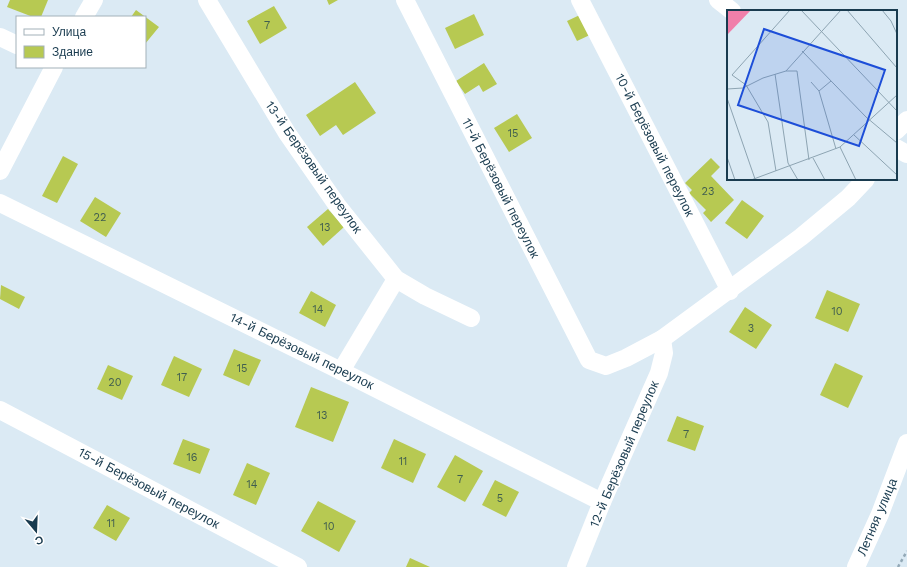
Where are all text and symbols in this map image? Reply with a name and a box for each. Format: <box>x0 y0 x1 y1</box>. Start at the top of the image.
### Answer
inset map <box>727 10 897 180</box>
legend <box>16 16 146 68</box>
house number: 7 <box>264 19 270 32</box>
text: Улица <box>52 25 86 39</box>
text: Здание <box>52 45 93 59</box>
street label: 10-й Берёзовый переулок <box>612 71 698 219</box>
street label: 13-й Берёзовый переулок <box>262 98 366 236</box>
street label: 11-й Берёзовый переулок <box>459 115 543 261</box>
house number: 15 <box>508 127 518 140</box>
house number: 23 <box>702 185 714 198</box>
house number: 22 <box>94 211 106 224</box>
house number: 13 <box>320 220 330 234</box>
house number: 14 <box>312 303 324 316</box>
house number: 10 <box>831 305 843 318</box>
street label: 14-й Берёзовый переулок <box>228 310 377 393</box>
house number: 3 <box>748 322 754 335</box>
house number: 15 <box>237 362 247 375</box>
house number: 17 <box>177 371 187 384</box>
house number: 20 <box>108 376 122 389</box>
street label: 12-й Берёзовый переулок <box>586 378 662 529</box>
house number: 13 <box>317 409 327 422</box>
house number: 7 <box>683 428 689 441</box>
street label: 15-й Берёзовый переулок <box>76 444 222 532</box>
house number: 16 <box>187 451 198 464</box>
house number: 11 <box>399 455 407 468</box>
house number: 7 <box>457 473 463 486</box>
street label: Летняя улица <box>854 475 900 558</box>
house number: 14 <box>246 478 258 491</box>
house number: 5 <box>497 492 503 505</box>
north arrow <box>16 511 56 551</box>
house number: 11 <box>107 517 115 530</box>
house number: 10 <box>323 520 335 533</box>
text: С <box>33 533 45 547</box>

